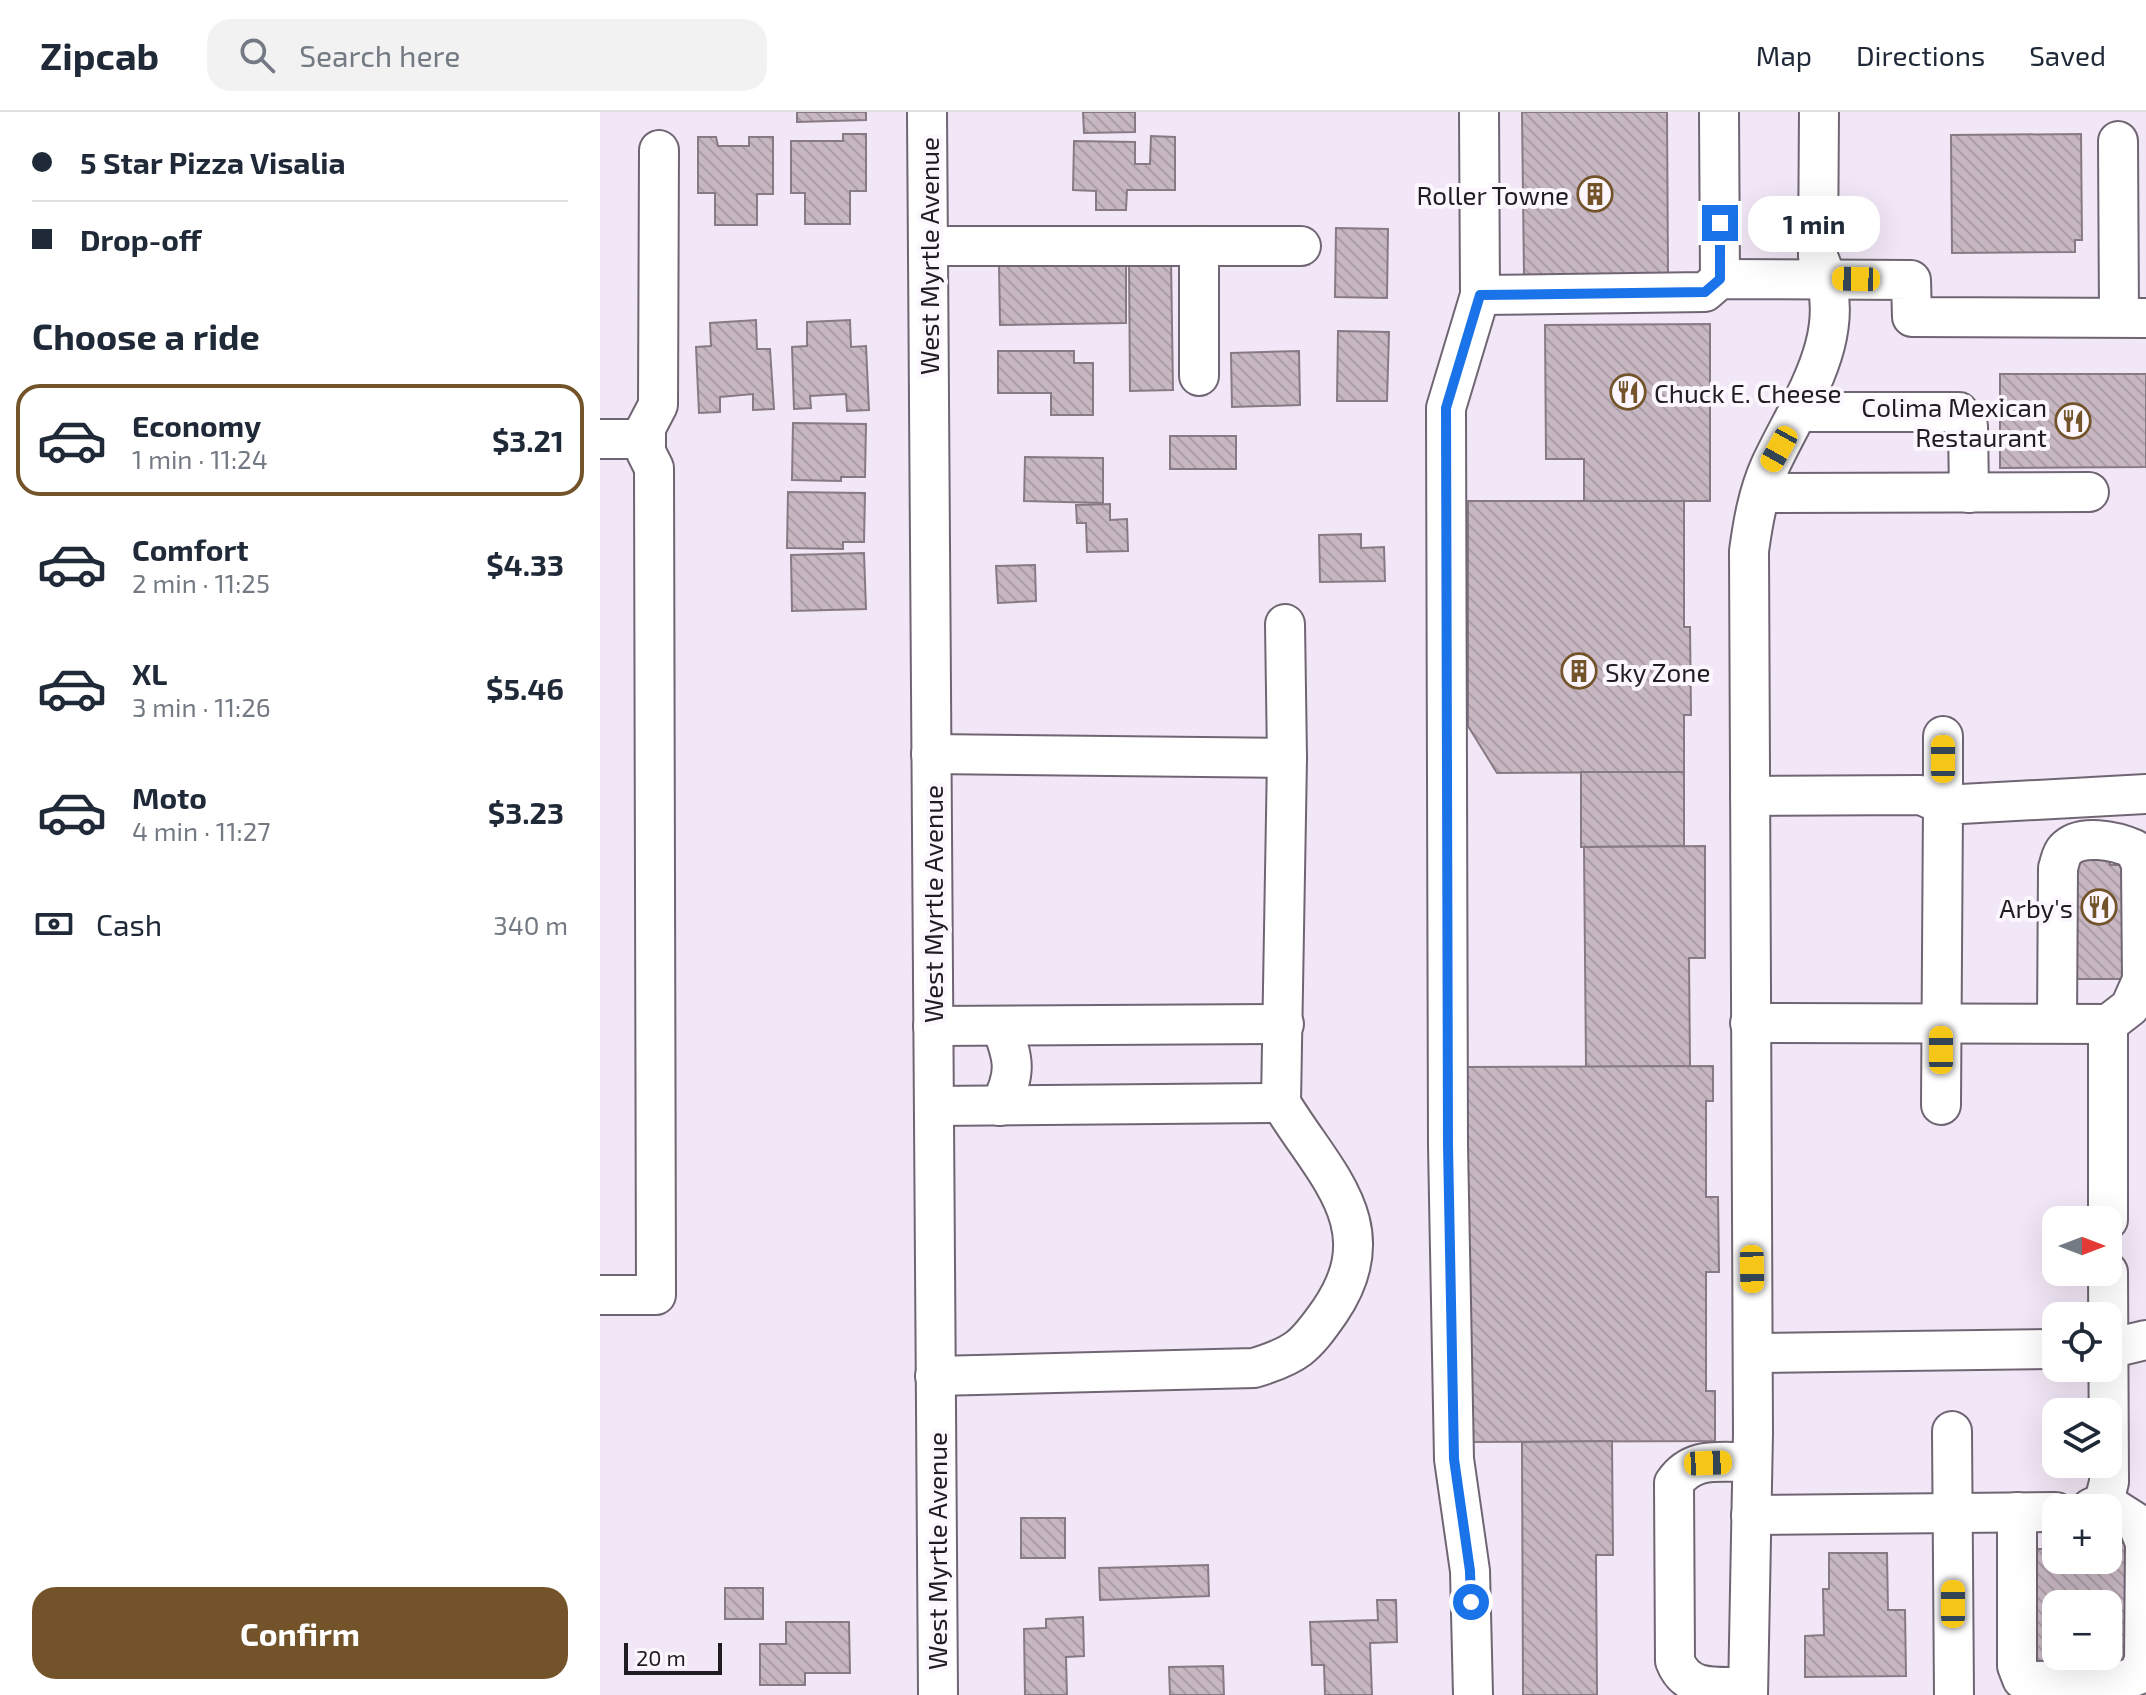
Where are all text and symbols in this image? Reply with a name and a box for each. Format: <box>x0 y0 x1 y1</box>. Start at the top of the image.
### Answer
search box <box>207 19 767 91</box>
text: Zipcab <box>40 32 159 78</box>
icon: search <box>235 33 279 77</box>
text: Search here <box>299 37 460 73</box>
text: Map <box>1756 38 1812 72</box>
text: Directions <box>1856 38 1985 72</box>
text: Saved <box>2029 38 2106 72</box>
street label: West Myrtle Avenue <box>913 137 944 375</box>
text: 5 Star Pizza Visalia <box>80 144 346 180</box>
building icon: Roller Towne <box>1576 175 1614 213</box>
place label: Roller Towne <box>1416 179 1569 210</box>
callout: 1 min <box>1748 195 1880 251</box>
route end <box>1702 205 1738 241</box>
text: 1 min <box>1783 208 1845 239</box>
text: Drop-off <box>80 221 202 257</box>
car <box>1832 267 1880 291</box>
text: Choose a ride <box>32 314 260 357</box>
restaurant icon: Chuck E. Cheese <box>1609 373 1647 411</box>
place label: Chuck E. Cheese <box>1654 377 1842 408</box>
place label: Colima Mexican Restaurant <box>1861 391 2047 452</box>
restaurant icon: Colima Mexican Restaurant <box>2054 402 2092 440</box>
icon: car <box>36 404 108 476</box>
text: Economy <box>132 407 261 443</box>
text: $3.21 <box>492 422 564 458</box>
car <box>1757 422 1801 476</box>
text: 1 min · 11:24 <box>132 443 268 474</box>
icon: car <box>36 528 108 600</box>
text: Comfort <box>132 531 249 567</box>
text: $4.33 <box>486 546 564 582</box>
text: 2 min · 11:25 <box>132 567 270 598</box>
icon: car <box>36 652 108 724</box>
building icon: Sky Zone <box>1560 652 1598 690</box>
text: XL <box>132 655 167 691</box>
place label: Sky Zone <box>1605 656 1710 687</box>
text: $5.46 <box>486 670 564 706</box>
text: 3 min · 11:26 <box>132 691 271 722</box>
car <box>1931 735 1955 783</box>
icon: car <box>36 776 108 848</box>
text: Moto <box>132 779 207 815</box>
street label: West Myrtle Avenue <box>917 785 948 1023</box>
text: $3.23 <box>488 794 564 830</box>
text: 4 min · 11:27 <box>132 815 271 846</box>
restaurant icon: Arby's <box>2080 888 2118 926</box>
place label: Arby's <box>1999 892 2073 923</box>
icon: cash <box>32 902 76 946</box>
text: Cash <box>96 906 162 942</box>
text: 340 m <box>493 909 568 940</box>
car <box>1929 1026 1953 1074</box>
north arrow <box>2042 1206 2122 1286</box>
map controls <box>2042 1206 2122 1670</box>
car <box>1740 1245 1764 1293</box>
button: locate <box>2042 1302 2122 1382</box>
button: layers <box>2042 1398 2122 1478</box>
street label: West Myrtle Avenue <box>921 1432 952 1670</box>
car <box>1684 1450 1732 1476</box>
button: + <box>2042 1494 2122 1574</box>
car <box>1941 1580 1965 1628</box>
route start <box>1453 1584 1489 1620</box>
button: Confirm <box>32 1587 568 1679</box>
button: − <box>2042 1590 2122 1670</box>
scale bar <box>624 1639 722 1675</box>
text: 20 m <box>636 1644 686 1670</box>

